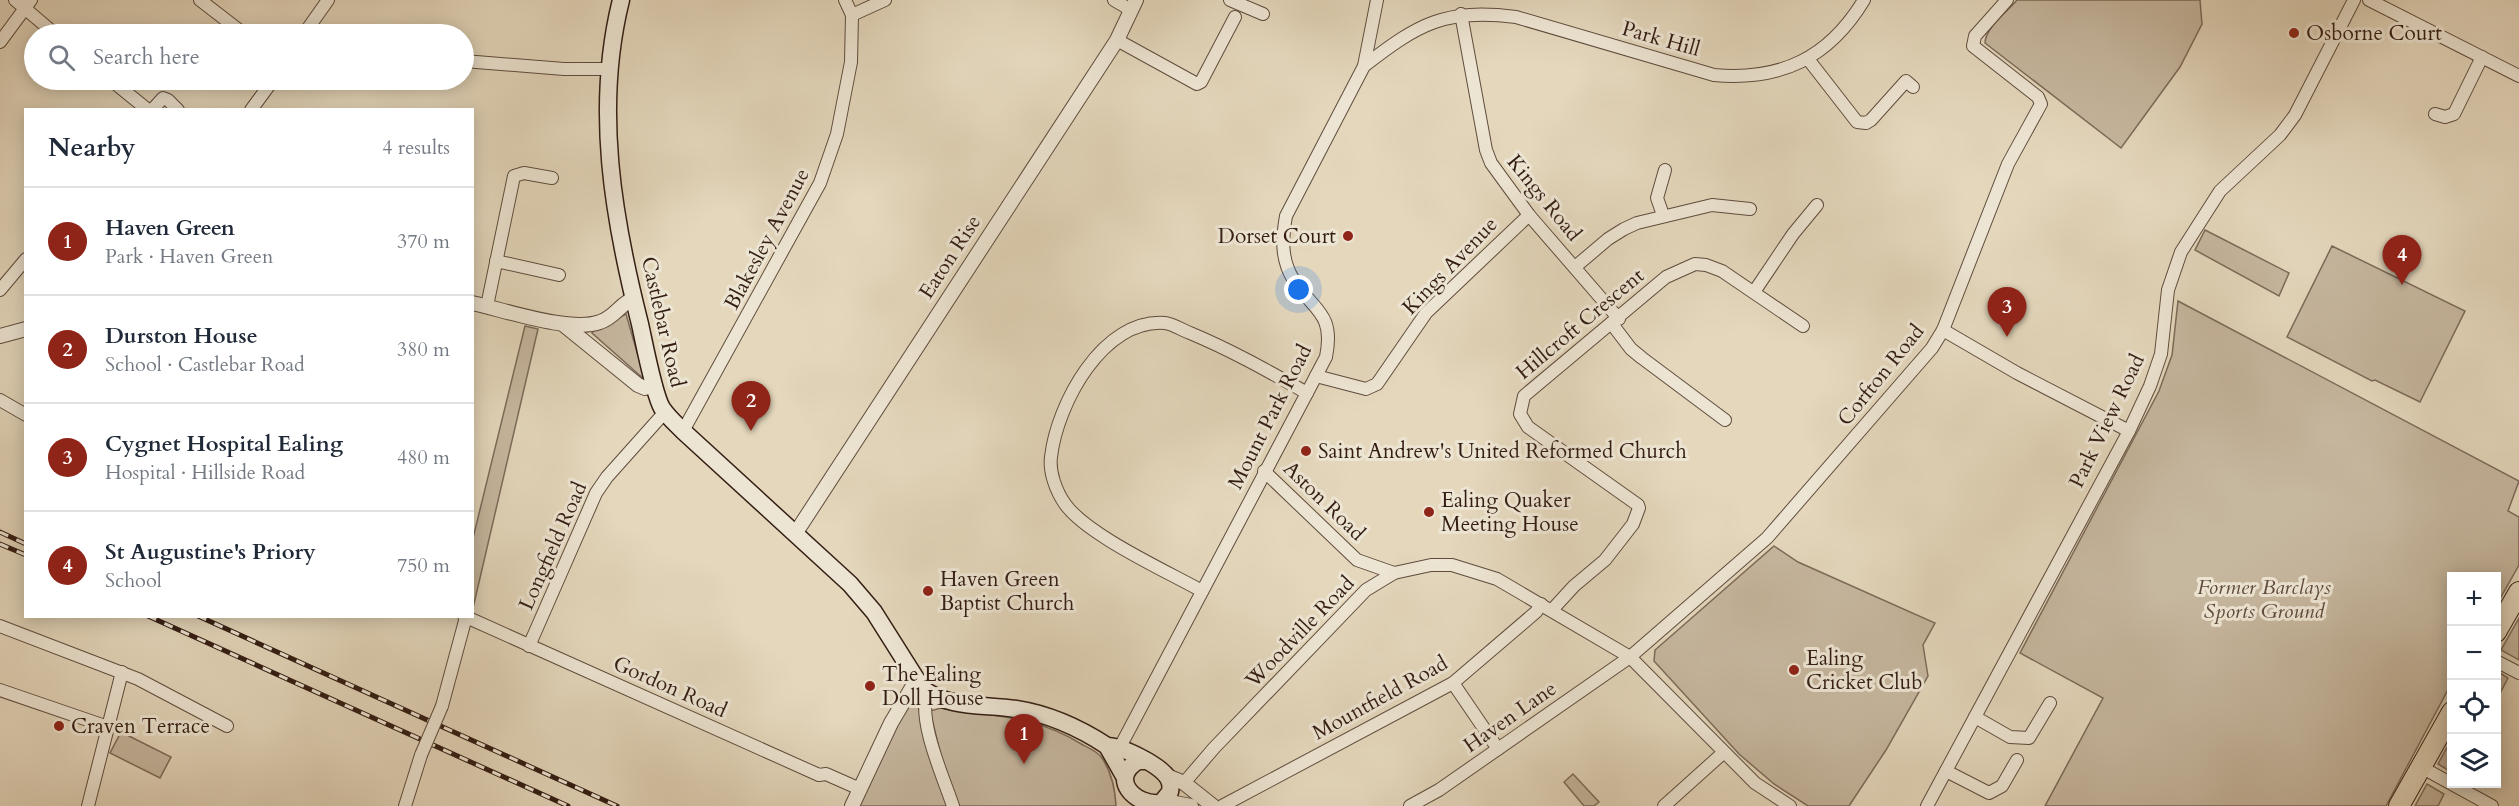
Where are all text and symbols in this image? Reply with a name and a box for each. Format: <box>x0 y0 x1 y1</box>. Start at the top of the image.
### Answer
street label: Park Hill <box>1618 14 1704 64</box>
place label: Osborne Court <box>2306 19 2442 48</box>
search box <box>24 24 474 90</box>
marker: Osborne Court <box>2287 26 2301 40</box>
icon: search <box>45 41 78 74</box>
text: Search here <box>93 42 200 72</box>
text: Nearby <box>48 130 136 165</box>
text: 4 results <box>382 134 450 161</box>
street label: Kings Road <box>1500 148 1588 248</box>
street label: Blakesley Avenue <box>718 163 816 315</box>
street label: Eaton Rise <box>912 209 988 305</box>
street label: Kings Avenue <box>1396 211 1504 321</box>
text: Haven Green <box>105 213 235 243</box>
place label: Dorset Court <box>1218 222 1336 251</box>
text: 1 <box>62 228 73 255</box>
text: 370 m <box>397 228 450 255</box>
marker: Dorset Court <box>1341 229 1355 243</box>
pin: 4 <box>2382 236 2422 285</box>
text: Park · Haven Green <box>105 243 273 270</box>
street label: Castlebar Road <box>634 254 692 390</box>
street label: Hillcroft Crescent <box>1510 261 1651 386</box>
your location <box>1284 275 1313 304</box>
pin: 3 <box>1988 288 2026 337</box>
street label: Corfton Road <box>1831 318 1931 432</box>
text: Durston House <box>105 321 258 351</box>
text: 2 <box>62 336 73 363</box>
text: 380 m <box>397 336 450 363</box>
street label: Mount Park Road <box>1221 340 1319 494</box>
street label: Park View Road <box>2062 349 2152 493</box>
text: School · Castlebar Road <box>105 351 305 378</box>
pin: 2 <box>732 382 771 431</box>
text: Cygnet Hospital Ealing <box>105 429 343 459</box>
place label: Saint Andrew's United Reformed Church <box>1318 437 1687 466</box>
text: 3 <box>62 444 73 471</box>
text: 480 m <box>397 444 450 471</box>
marker: Saint Andrew's United Reformed Church <box>1299 444 1313 458</box>
street label: Aston Road <box>1277 455 1371 547</box>
text: Hospital · Hillside Road <box>105 459 305 486</box>
street label: Longfield Road <box>512 477 594 615</box>
place label: Ealing Quaker Meeting House <box>1441 486 1579 539</box>
marker: Ealing Quaker Meeting House <box>1422 505 1436 519</box>
text: St Augustine's Priory <box>105 537 316 567</box>
text: 4 <box>62 552 73 579</box>
text: 750 m <box>397 552 450 579</box>
place label: Haven Green Baptist Church <box>940 565 1075 618</box>
text: School <box>105 567 162 594</box>
street label: Woodville Road <box>1238 570 1361 695</box>
map controls <box>2447 572 2501 788</box>
button: + <box>2447 572 2501 626</box>
park label: Former Barclays Sports Ground <box>2197 573 2331 626</box>
marker: Haven Green Baptist Church <box>921 584 935 598</box>
button: − <box>2447 626 2501 680</box>
place label: Ealing Cricket Club <box>1806 644 1922 697</box>
street label: Gordon Road <box>608 649 732 725</box>
street label: Mountfield Road <box>1307 649 1453 747</box>
place label: The Ealing Doll House <box>882 660 984 713</box>
marker: Ealing Cricket Club <box>1787 663 1801 677</box>
street label: Haven Lane <box>1458 674 1562 760</box>
marker: The Ealing Doll House <box>863 679 877 693</box>
button: locate <box>2447 680 2501 734</box>
place label: Craven Terrace <box>71 712 210 741</box>
pin: 1 <box>1004 714 1044 764</box>
marker: Craven Terrace <box>52 719 66 733</box>
button: layers <box>2447 734 2501 788</box>

